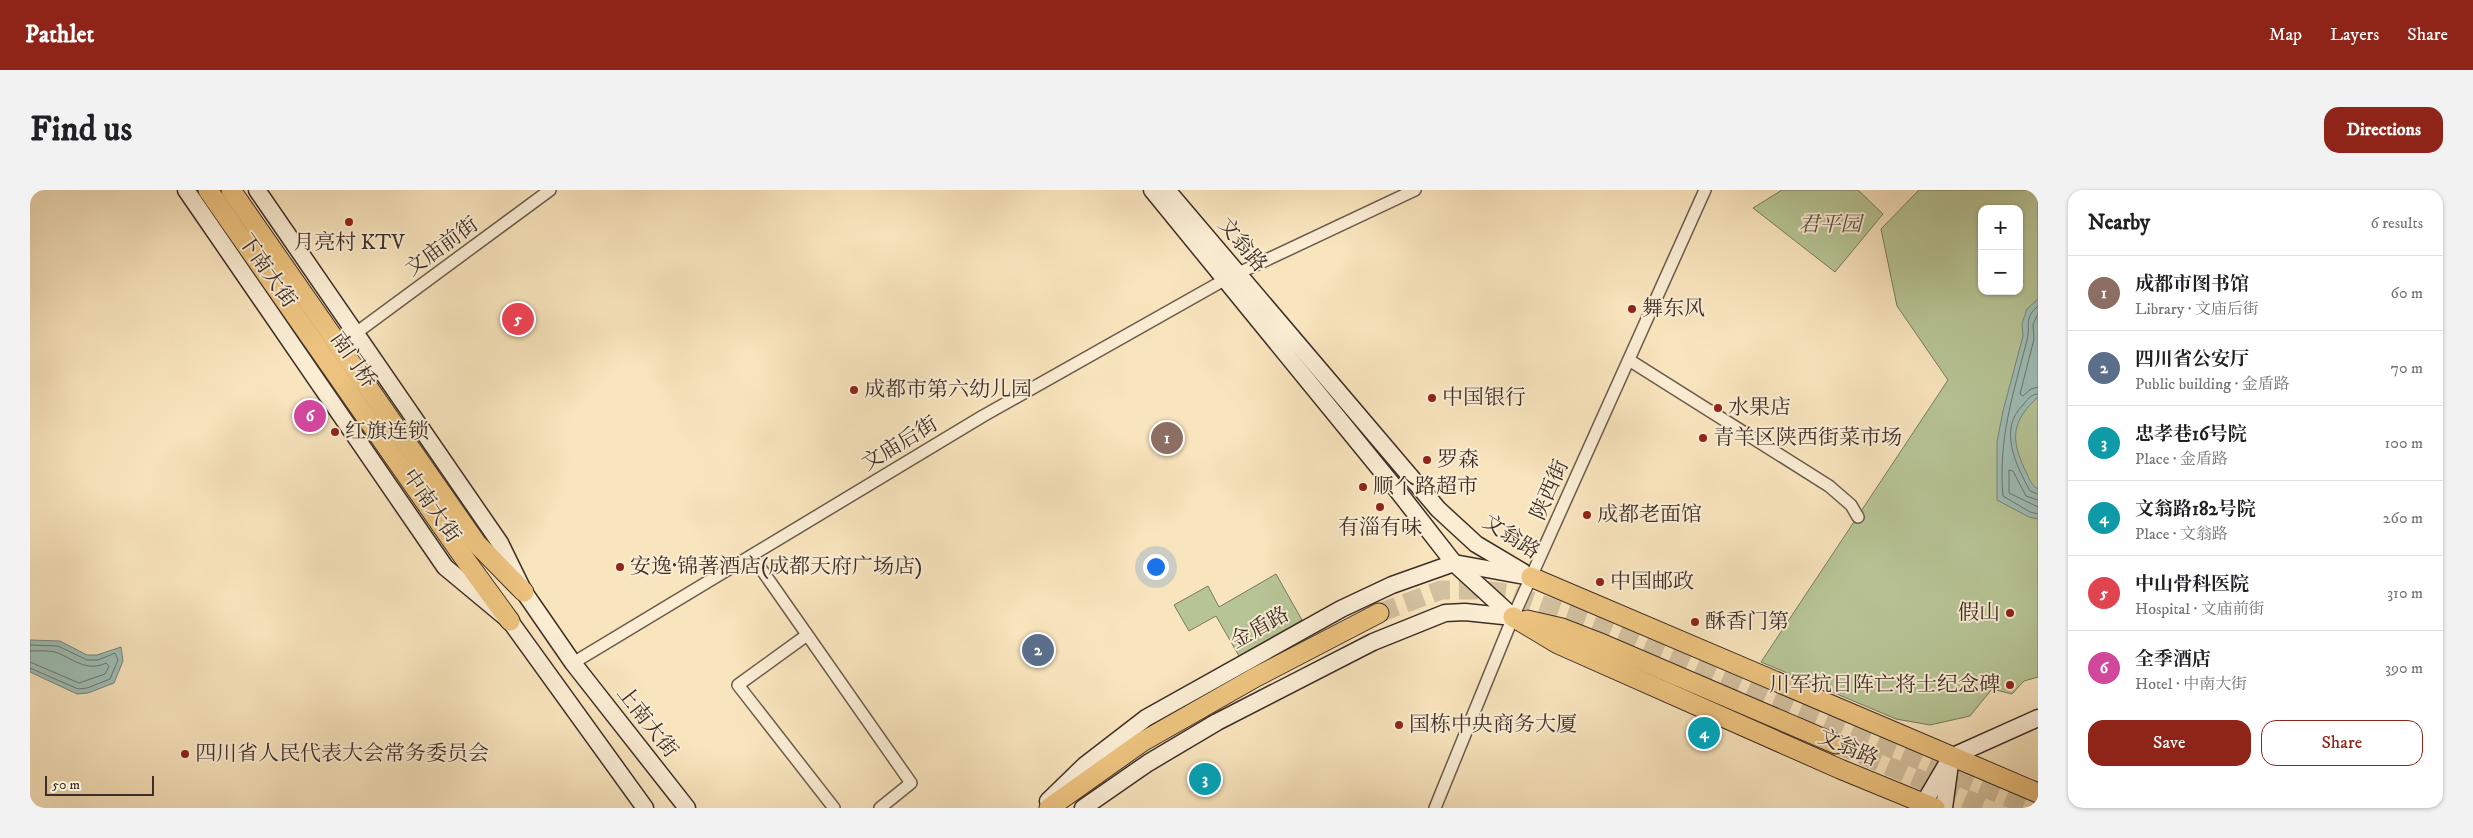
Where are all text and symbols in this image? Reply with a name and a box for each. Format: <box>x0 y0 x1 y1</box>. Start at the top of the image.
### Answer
text: Pathlet <box>25 20 94 50</box>
text: Map <box>2269 24 2302 46</box>
text: Layers <box>2330 24 2379 46</box>
text: Share <box>2407 24 2448 46</box>
button: Directions <box>2324 107 2443 153</box>
text: Find us <box>30 108 132 152</box>
map controls <box>1978 205 2023 295</box>
button: + <box>1978 205 2023 250</box>
text: Nearby <box>2088 210 2150 236</box>
street label: 文庙前街 <box>400 212 484 282</box>
park label: 君平园 <box>1799 212 1864 238</box>
street label: 文翁路 <box>1212 213 1272 277</box>
text: 6 results <box>2370 213 2423 233</box>
marker: 月亮村 KTV <box>343 216 355 228</box>
street label: 下南大街 <box>232 229 302 313</box>
place label: 月亮村 KTV <box>293 230 405 256</box>
button: − <box>1978 250 2023 295</box>
text: 成都市图书馆 <box>2135 273 2249 296</box>
text: 1 <box>2101 283 2107 303</box>
text: 60 m <box>2391 283 2423 303</box>
place label: 舞东风 <box>1642 296 1705 322</box>
text: Library · 文庙后街 <box>2135 299 2259 319</box>
pin: 5 <box>502 300 534 338</box>
marker: 舞东风 <box>1626 303 1638 315</box>
street label: 南门桥 <box>324 327 382 393</box>
text: 四川省公安厅 <box>2135 348 2249 371</box>
text: 2 <box>2100 358 2108 378</box>
text: 70 m <box>2391 358 2423 378</box>
text: Public building · 金盾路 <box>2135 374 2290 394</box>
place label: 成都市第六幼儿园 <box>864 377 1032 403</box>
marker: 成都市第六幼儿园 <box>848 384 860 396</box>
place label: 中国银行 <box>1442 385 1526 411</box>
marker: 中国银行 <box>1426 392 1438 404</box>
place label: 水果店 <box>1728 395 1791 421</box>
pin: 6 <box>294 397 326 435</box>
marker: 水果店 <box>1712 402 1724 414</box>
street label: 文庙后街 <box>857 411 943 477</box>
place label: 红旗连锁 <box>345 419 429 445</box>
pin: 1 <box>1151 419 1183 457</box>
text: 忠孝巷16号院 <box>2135 423 2247 446</box>
place label: 青羊区陕西街菜市场 <box>1713 425 1902 451</box>
marker: 红旗连锁 <box>329 426 341 438</box>
marker: 青羊区陕西街菜市场 <box>1697 432 1709 444</box>
text: 3 <box>2101 433 2107 453</box>
text: 100 m <box>2385 433 2423 453</box>
place label: 罗森 <box>1437 447 1479 473</box>
text: Place · 金盾路 <box>2135 449 2228 469</box>
marker: 罗森 <box>1421 454 1433 466</box>
street label: 陕西街 <box>1525 456 1575 524</box>
street label: 中南大街 <box>396 464 466 548</box>
place label: 顺个路超市 <box>1373 474 1478 500</box>
marker: 顺个路超市 <box>1357 481 1369 493</box>
text: 文翁路182号院 <box>2135 498 2256 521</box>
marker: 有淄有味 <box>1374 501 1386 513</box>
place label: 成都老面馆 <box>1597 502 1702 528</box>
text: 4 <box>2099 508 2109 528</box>
text: 260 m <box>2383 508 2423 528</box>
street label: 文翁路 <box>1478 509 1544 565</box>
marker: 成都老面馆 <box>1581 509 1593 521</box>
place label: 有淄有味 <box>1338 515 1422 541</box>
text: Place · 文翁路 <box>2135 524 2228 544</box>
place label: 安逸·锦著酒店(成都天府广场店) <box>630 554 922 580</box>
your location <box>1143 554 1169 580</box>
marker: 安逸·锦著酒店(成都天府广场店) <box>614 561 626 573</box>
place label: 中国邮政 <box>1610 569 1694 595</box>
text: 中山骨科医院 <box>2135 573 2249 596</box>
marker: 中国邮政 <box>1594 576 1606 588</box>
text: 5 <box>2100 583 2108 603</box>
text: 310 m <box>2387 583 2423 603</box>
text: Hospital · 文庙前街 <box>2135 599 2265 619</box>
place label: 假山 <box>1958 600 2000 626</box>
street label: 金盾路 <box>1226 601 1294 655</box>
marker: 假山 <box>2004 607 2016 619</box>
place label: 酥香门第 <box>1705 609 1789 635</box>
marker: 酥香门第 <box>1689 616 1701 628</box>
pin: 2 <box>1022 631 1054 669</box>
text: 全季酒店 <box>2135 648 2211 671</box>
text: 6 <box>2100 658 2108 678</box>
text: 390 m <box>2385 658 2423 678</box>
place label: 川军抗日阵亡将士纪念碑 <box>1769 672 2000 698</box>
text: Hotel · 中南大街 <box>2135 674 2247 694</box>
marker: 川军抗日阵亡将士纪念碑 <box>2004 679 2016 691</box>
street label: 上南大街 <box>611 681 683 763</box>
place label: 国栋中央商务大厦 <box>1409 712 1577 738</box>
pin: 4 <box>1688 714 1720 752</box>
marker: 国栋中央商务大厦 <box>1393 719 1405 731</box>
button: Save <box>2088 720 2251 766</box>
button: Share <box>2261 720 2423 766</box>
street label: 文翁路 <box>1814 724 1882 772</box>
place label: 四川省人民代表大会常务委员会 <box>195 741 489 767</box>
marker: 四川省人民代表大会常务委员会 <box>179 748 191 760</box>
pin: 3 <box>1189 760 1221 798</box>
scale bar <box>45 773 154 796</box>
text: 50 m <box>52 776 80 794</box>

